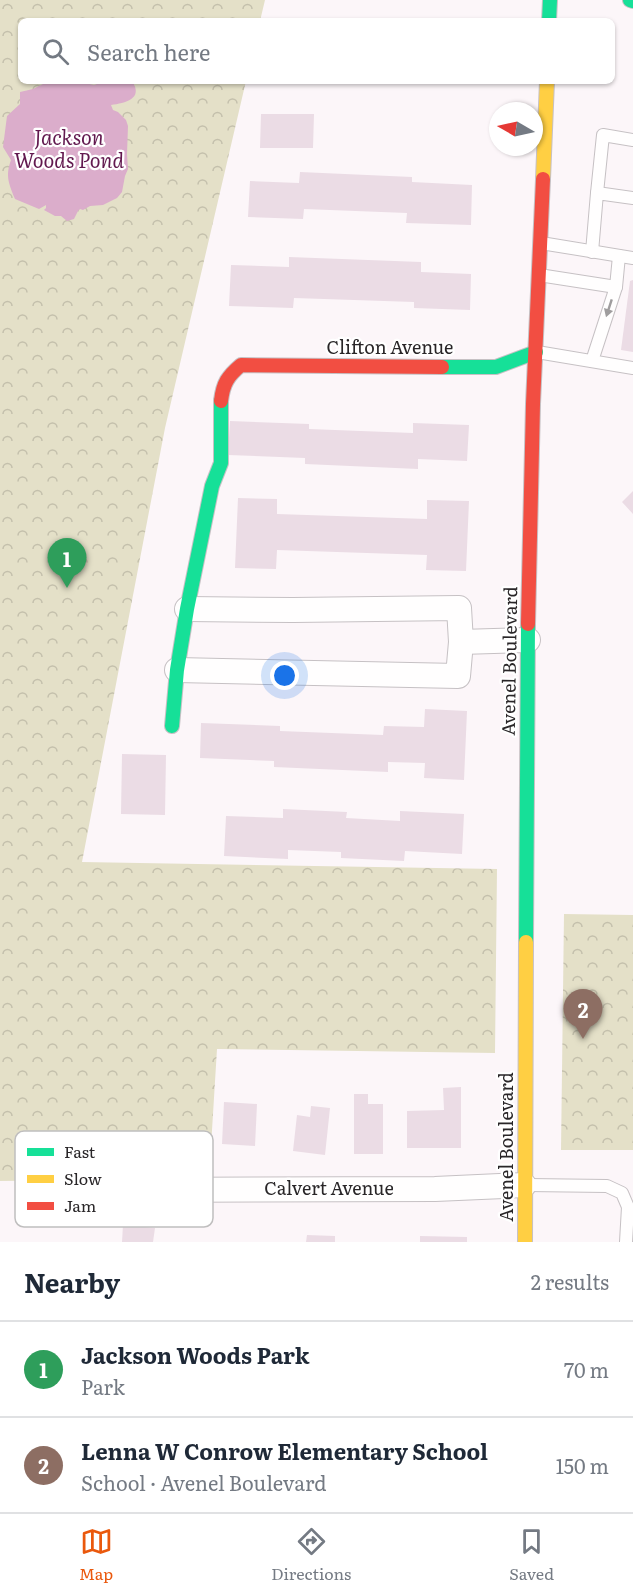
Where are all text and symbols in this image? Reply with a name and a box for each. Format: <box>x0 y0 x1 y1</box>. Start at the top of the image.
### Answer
search box <box>18 18 615 84</box>
icon: search <box>39 35 72 68</box>
text: Search here <box>87 35 210 68</box>
north arrow <box>489 102 543 156</box>
water label: Jackson Woods Pond <box>14 121 124 174</box>
one-way arrow <box>604 299 613 317</box>
street label: Clifton Avenue <box>327 333 453 360</box>
pin: 1 <box>48 538 86 588</box>
street label: Avenel Boulevard <box>494 586 523 736</box>
your location <box>270 661 299 690</box>
pin: 2 <box>564 990 602 1039</box>
street label: Avenel Boulevard <box>492 1072 519 1222</box>
legend <box>15 1131 213 1227</box>
text: Fast <box>64 1139 96 1163</box>
text: Slow <box>64 1166 102 1190</box>
street label: Calvert Avenue <box>264 1174 394 1201</box>
text: Jam <box>64 1193 97 1217</box>
text: Nearby <box>24 1262 120 1301</box>
text: 2 results <box>531 1266 609 1296</box>
text: Jackson Woods Park <box>81 1338 310 1371</box>
text: 1 <box>39 1354 48 1384</box>
text: 70 m <box>564 1354 609 1384</box>
text: Park <box>81 1371 125 1401</box>
text: Lenna W Conrow Elementary School <box>81 1434 488 1467</box>
text: 2 <box>38 1450 49 1480</box>
text: 150 m <box>556 1450 609 1480</box>
text: School · Avenel Boulevard <box>81 1467 326 1497</box>
tab: Map <box>79 1525 113 1585</box>
tab: Directions <box>271 1525 351 1585</box>
tab: Saved <box>509 1525 554 1585</box>

